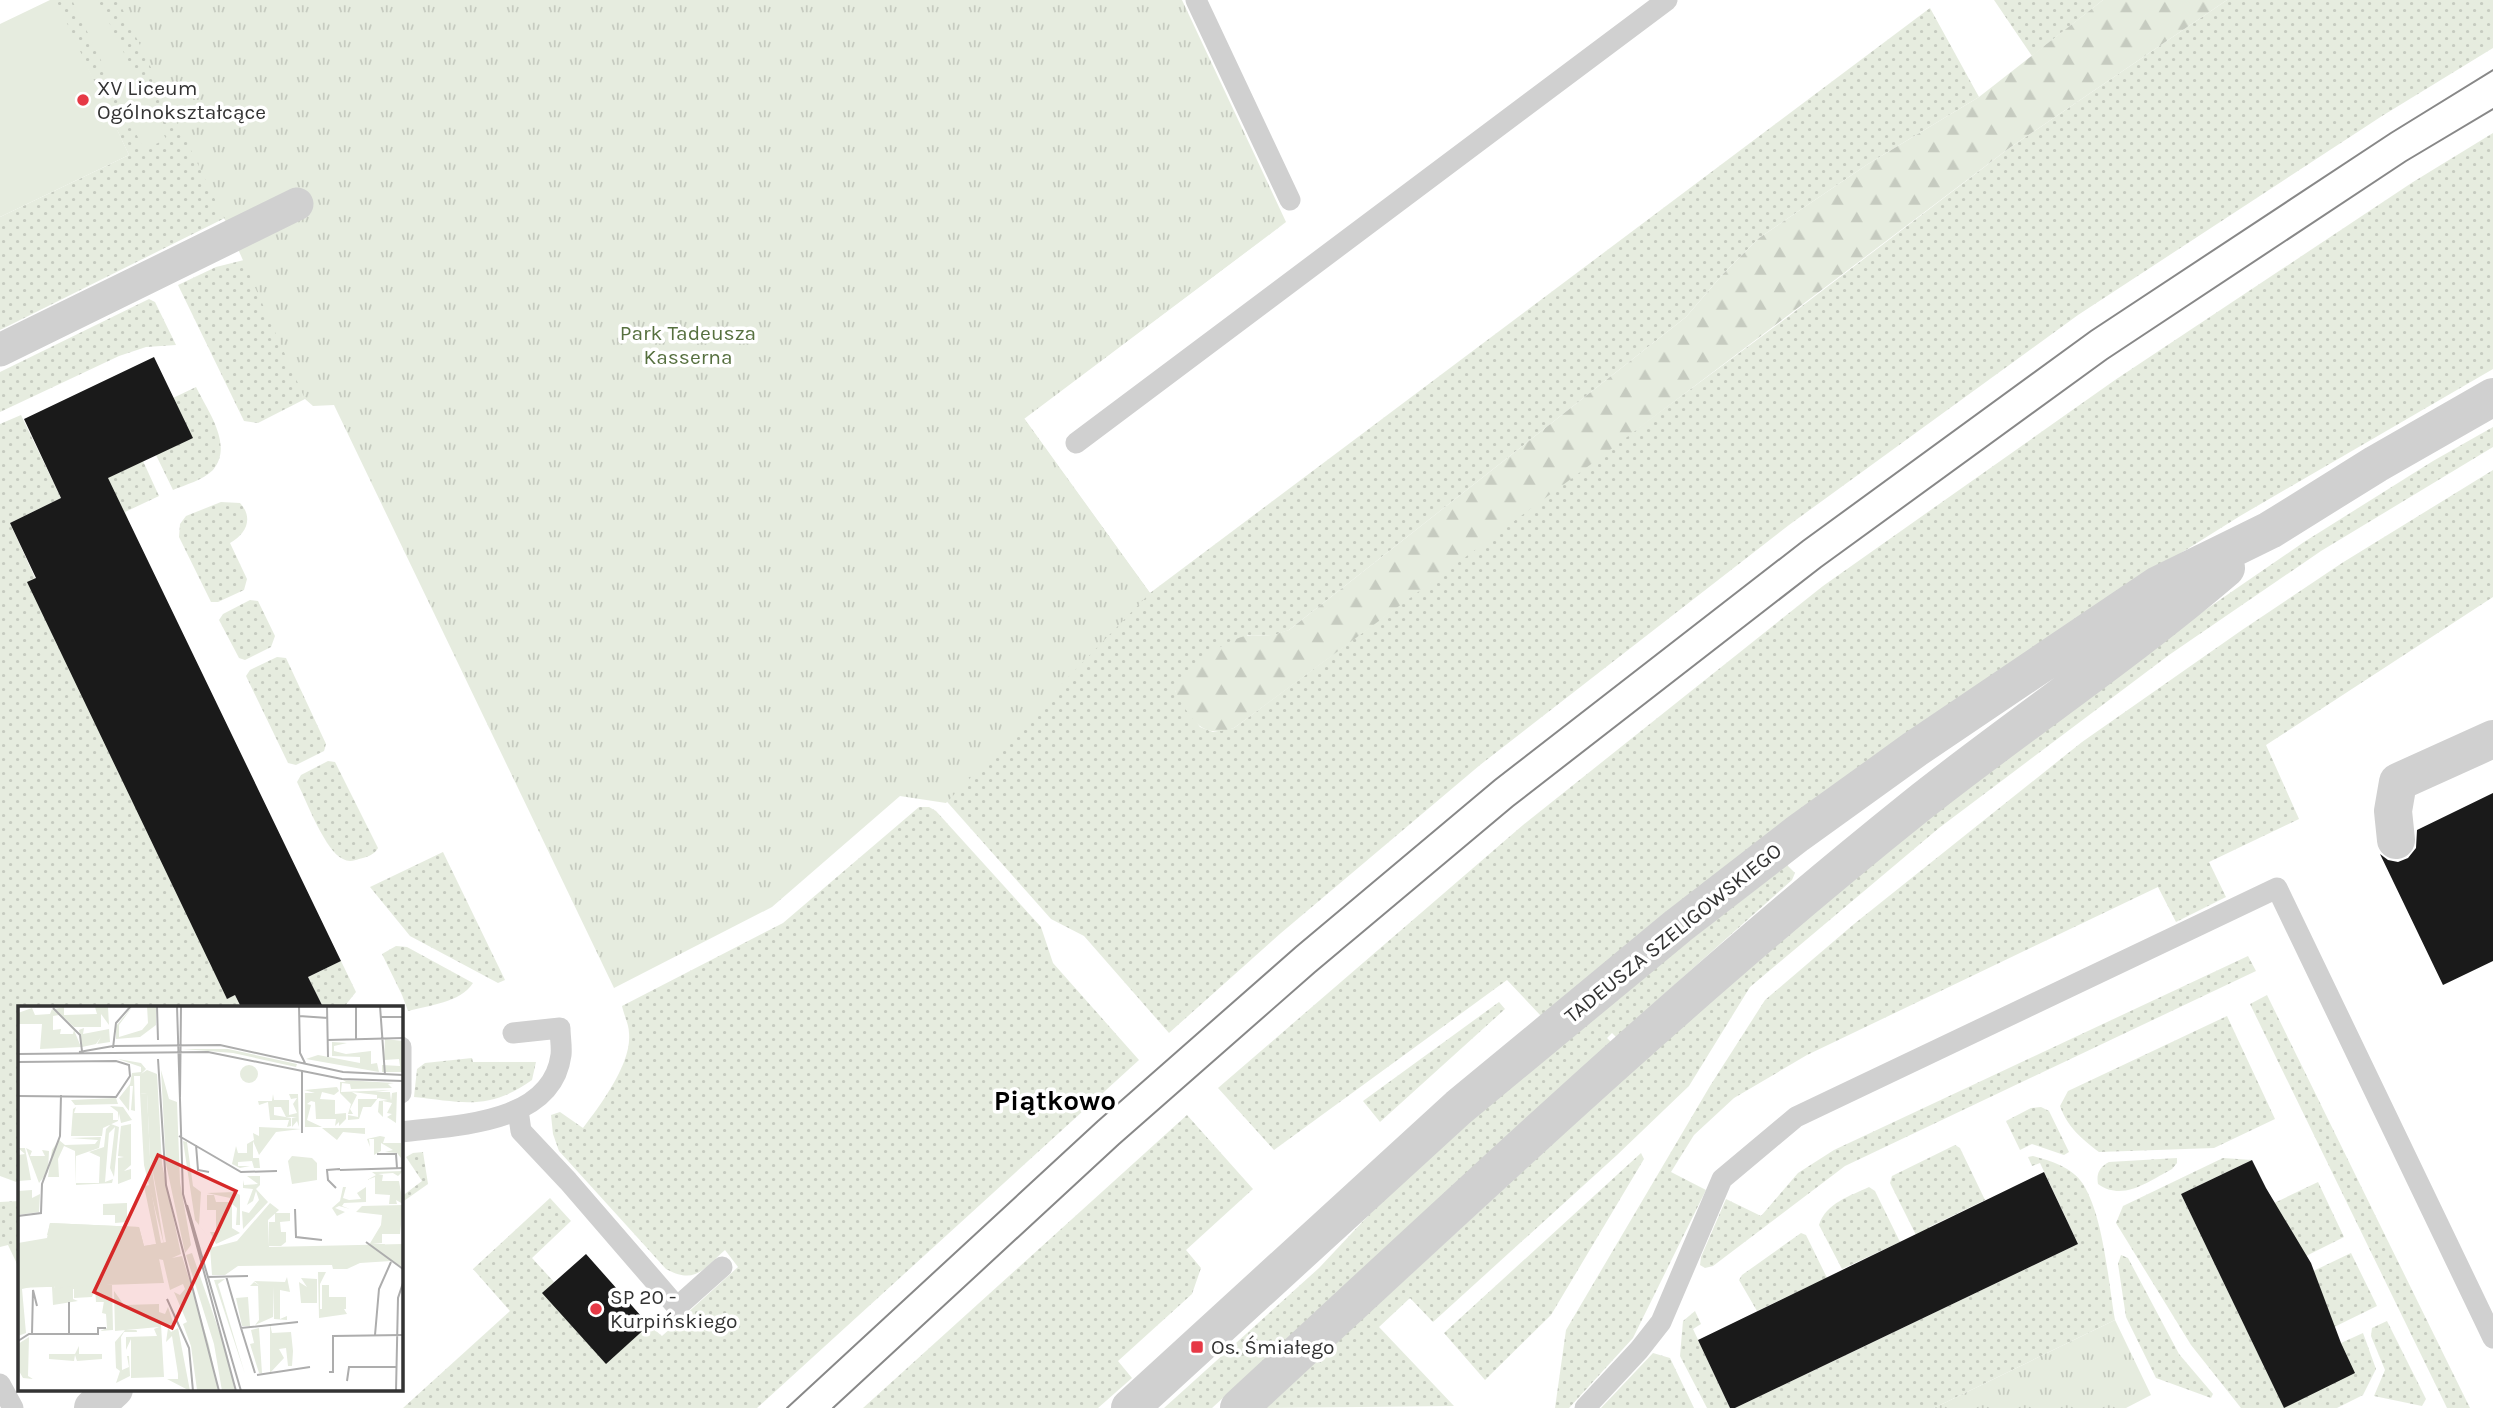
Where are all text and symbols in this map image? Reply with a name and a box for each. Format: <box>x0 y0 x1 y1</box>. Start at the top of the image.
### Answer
place label: XV Liceum Ogólnokształcące <box>97 76 266 124</box>
marker: XV Liceum Ogólnokształcące <box>75 92 91 108</box>
park label: Park Tadeusza Kasserna <box>620 321 756 369</box>
street label: TADEUSZA SZELIGOWSKIEGO <box>1560 838 1786 1028</box>
inset map <box>18 1006 402 1390</box>
district label: Piątkowo <box>994 1084 1116 1117</box>
place label: SP 20 - Kurpińskiego <box>610 1285 738 1333</box>
marker: SP 20 - Kurpińskiego <box>588 1301 604 1317</box>
place label: Os. Śmiałego <box>1211 1335 1334 1359</box>
marker: Os. Śmiałego <box>1189 1339 1205 1355</box>

